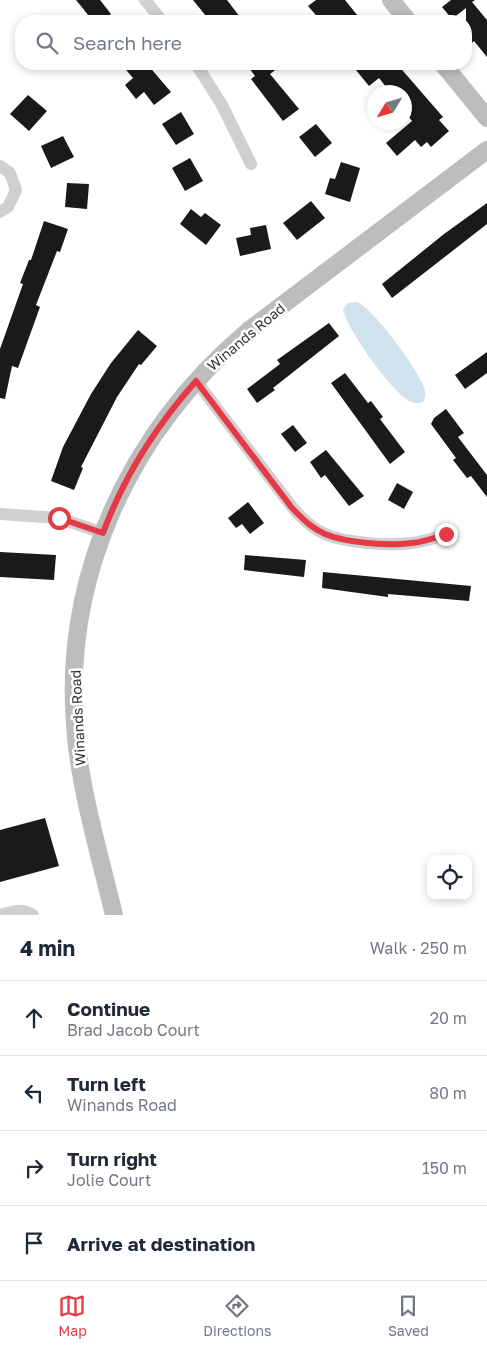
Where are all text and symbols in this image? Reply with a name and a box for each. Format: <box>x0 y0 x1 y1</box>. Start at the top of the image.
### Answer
search box <box>15 15 472 70</box>
icon: search <box>33 29 61 57</box>
text: Search here <box>73 31 182 54</box>
north arrow <box>367 85 412 130</box>
street label: Winands Road <box>203 299 288 374</box>
route start <box>48 507 71 530</box>
route end <box>435 523 458 546</box>
street label: Winands Road <box>66 670 89 766</box>
map controls <box>427 855 472 900</box>
button: locate <box>427 855 472 900</box>
text: 4 min <box>20 935 75 961</box>
text: Walk · 250 m <box>370 938 467 958</box>
text: Continue <box>67 997 150 1020</box>
icon: ahead <box>20 1004 48 1032</box>
text: 20 m <box>430 1008 467 1028</box>
text: Brad Jacob Court <box>67 1020 200 1040</box>
text: Turn left <box>67 1072 146 1095</box>
icon: left <box>20 1079 48 1107</box>
text: 80 m <box>429 1083 467 1103</box>
text: Winands Road <box>67 1095 177 1115</box>
text: Turn right <box>67 1147 157 1170</box>
icon: right <box>20 1154 48 1182</box>
text: 150 m <box>422 1158 467 1178</box>
text: Jolie Court <box>67 1170 151 1190</box>
icon: arrive <box>20 1229 48 1257</box>
text: Arrive at destination <box>67 1232 255 1255</box>
tab: Map <box>58 1292 87 1339</box>
tab: Directions <box>203 1292 272 1339</box>
tab: Saved <box>388 1292 429 1339</box>

